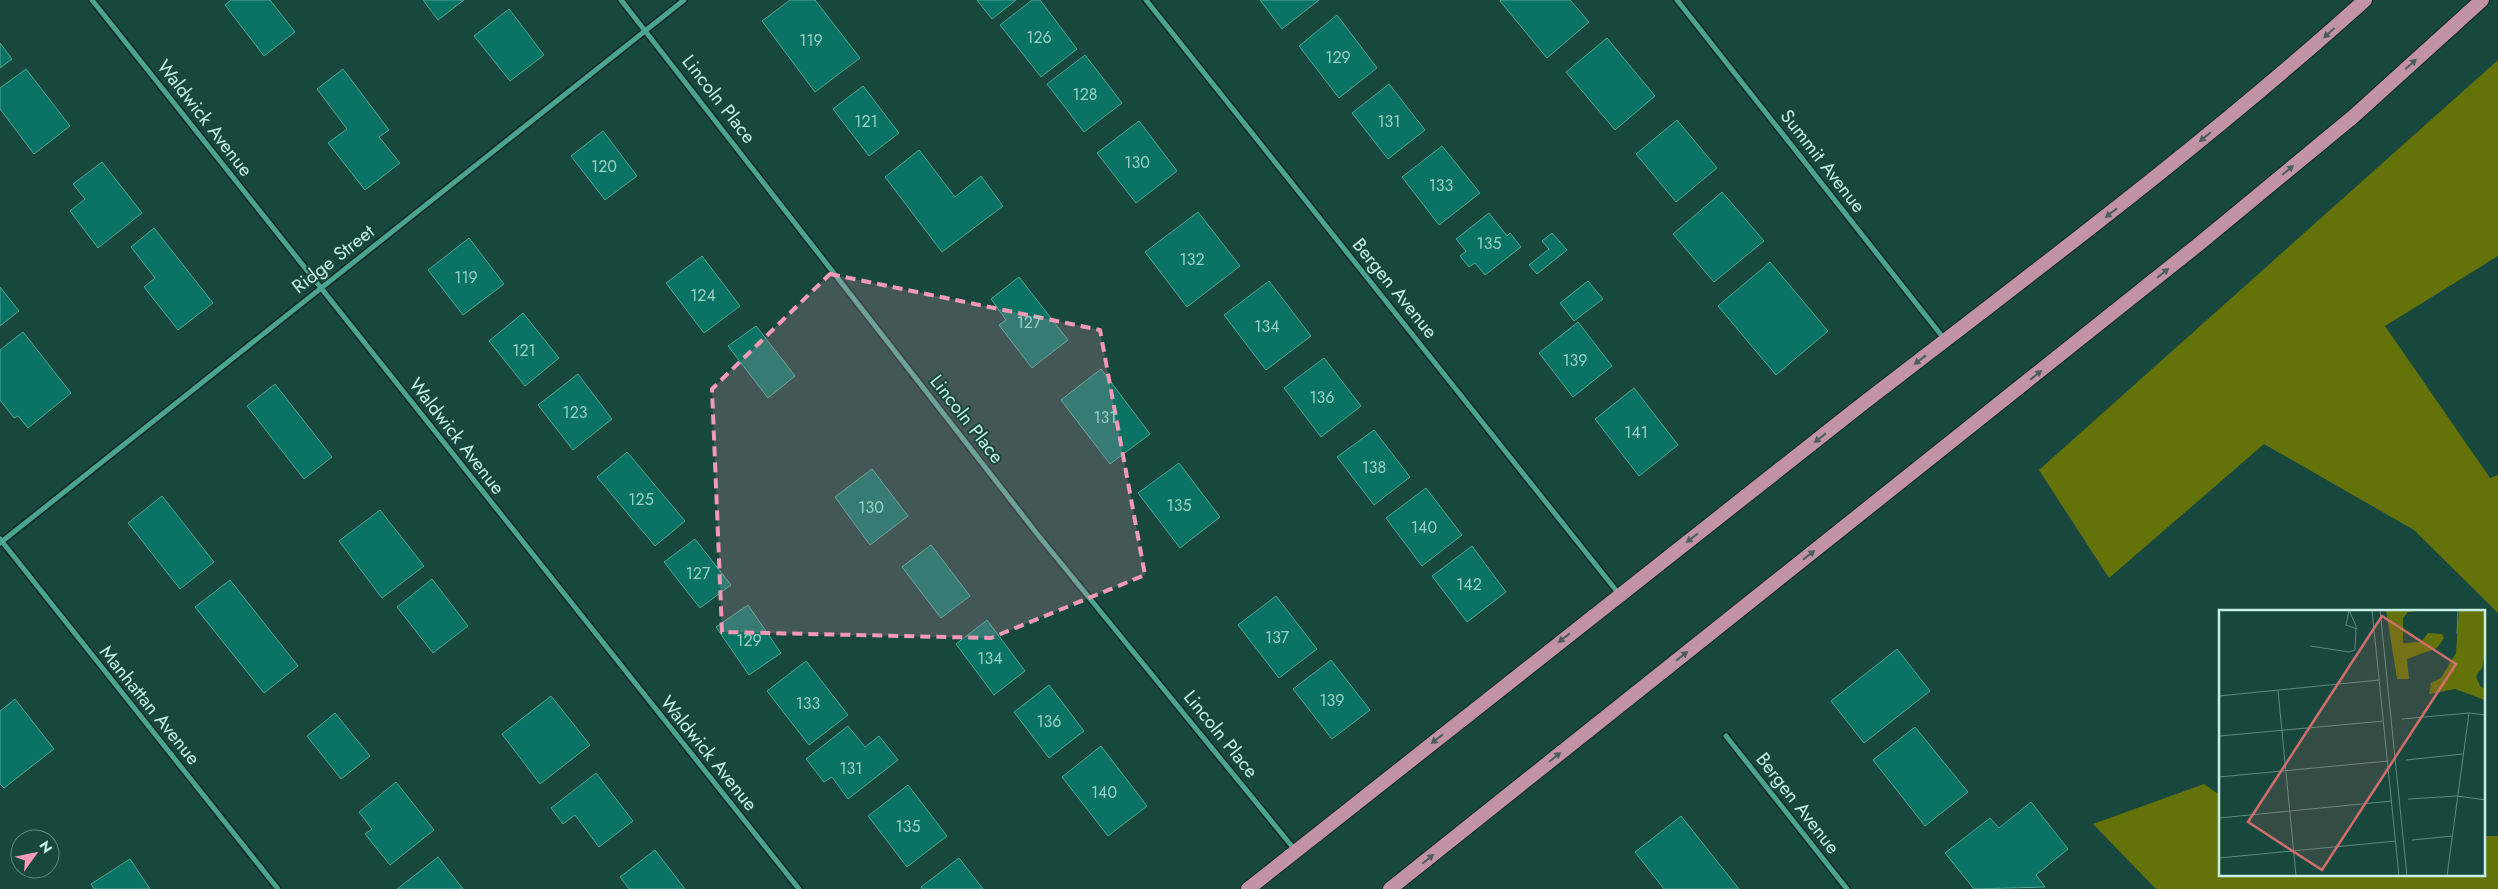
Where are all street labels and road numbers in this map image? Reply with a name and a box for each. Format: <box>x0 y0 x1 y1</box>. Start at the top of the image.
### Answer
street label: Lincoln Place <box>676 49 762 149</box>
street label: Waldwick Avenue <box>151 54 259 182</box>
street label: Summit Avenue <box>1774 104 1872 218</box>
street label: Ridge Street <box>286 218 380 300</box>
street label: Bergen Avenue <box>1346 232 1444 344</box>
street label: Lincoln Place <box>924 369 1010 469</box>
street label: Waldwick Avenue <box>403 372 511 500</box>
street label: Manhattan Avenue <box>93 639 207 771</box>
street label: Lincoln Place <box>1177 684 1265 784</box>
street label: Waldwick Avenue <box>654 690 764 817</box>
street label: Bergen Avenue <box>1750 747 1846 860</box>

